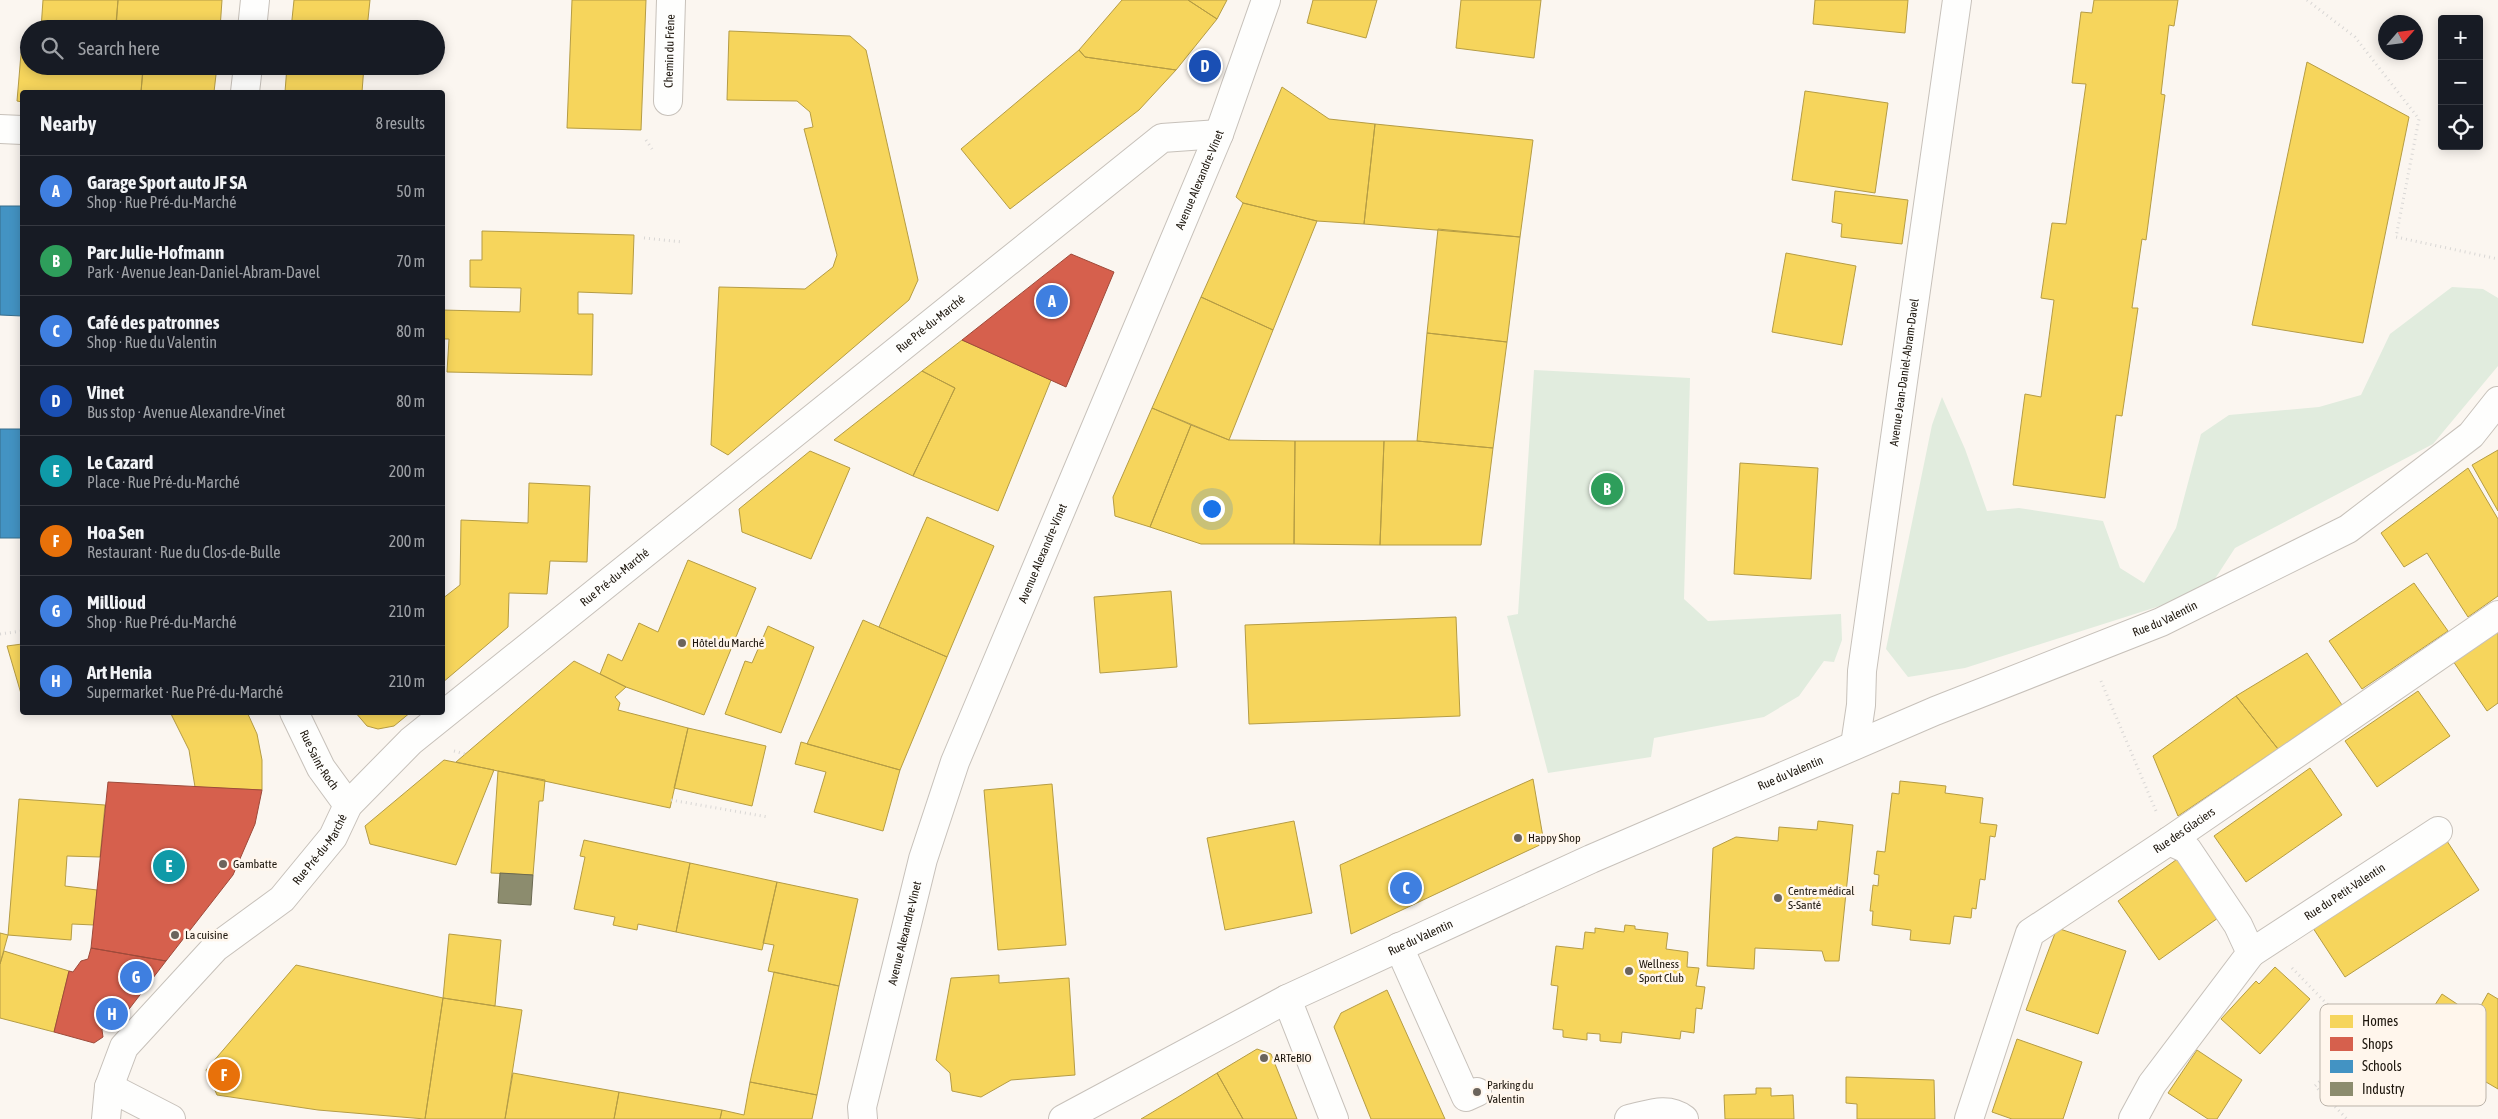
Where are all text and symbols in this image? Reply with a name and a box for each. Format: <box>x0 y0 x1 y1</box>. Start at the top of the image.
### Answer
street label: Chemin du Frêne <box>661 14 678 88</box>
north arrow <box>2378 15 2423 60</box>
map controls <box>2438 15 2483 150</box>
button: + <box>2438 15 2483 60</box>
search box <box>20 20 445 75</box>
icon: search <box>38 34 66 62</box>
text: Search here <box>78 37 160 59</box>
pin: D <box>1189 47 1221 85</box>
button: − <box>2438 60 2483 105</box>
button: locate <box>2438 105 2483 150</box>
text: Nearby <box>40 111 96 135</box>
text: 8 results <box>375 114 425 132</box>
street label: Avenue Alexandre-Vinet <box>1173 128 1227 232</box>
text: Garage Sport auto JF SA <box>87 171 247 193</box>
text: A <box>52 182 60 200</box>
text: 50 m <box>396 182 425 200</box>
text: Shop · Rue Pré-du-Marché <box>87 193 237 211</box>
text: Parc Julie-Hofmann <box>87 241 224 263</box>
text: B <box>52 252 60 270</box>
text: 70 m <box>396 252 425 270</box>
text: Park · Avenue Jean-Daniel-Abram-Davel <box>87 263 320 281</box>
pin: A <box>1036 282 1068 320</box>
street label: Rue Pré-du-Marché <box>893 292 968 356</box>
street label: Avenue Jean-Daniel-Abram-Davel <box>1887 297 1922 447</box>
text: Café des patronnes <box>87 311 219 333</box>
text: C <box>52 322 60 340</box>
text: 80 m <box>396 322 425 340</box>
text: Shop · Rue du Valentin <box>87 333 217 351</box>
text: Vinet <box>87 381 124 403</box>
text: D <box>52 392 60 410</box>
text: 80 m <box>396 392 425 410</box>
text: Bus stop · Avenue Alexandre-Vinet <box>87 403 285 421</box>
text: Le Cazard <box>87 451 153 473</box>
text: E <box>53 462 59 480</box>
text: 200 m <box>389 462 425 480</box>
pin: B <box>1591 470 1623 508</box>
text: Place · Rue Pré-du-Marché <box>87 473 240 491</box>
your location <box>1199 496 1225 522</box>
street label: Avenue Alexandre-Vinet <box>1016 501 1070 605</box>
text: Hoa Sen <box>87 521 144 543</box>
text: F <box>53 532 59 550</box>
text: 200 m <box>389 532 425 550</box>
text: Restaurant · Rue du Clos-de-Bulle <box>87 543 281 561</box>
street label: Rue Pré-du-Marché <box>577 546 652 609</box>
text: Millioud <box>87 591 146 613</box>
street label: Rue du Valentin <box>2131 598 2200 640</box>
text: G <box>52 602 60 620</box>
text: 210 m <box>389 602 425 620</box>
text: Shop · Rue Pré-du-Marché <box>87 613 237 631</box>
place label: Hôtel du Marché <box>692 636 764 650</box>
marker: Hôtel du Marché <box>676 637 688 649</box>
text: Art Henia <box>87 661 152 683</box>
text: H <box>51 672 61 690</box>
text: 210 m <box>389 672 425 690</box>
text: Supermarket · Rue Pré-du-Marché <box>87 683 283 701</box>
street label: Rue Saint-Roch <box>297 728 341 792</box>
street label: Rue du Valentin <box>1756 753 1825 793</box>
street label: Rue des Glaciers <box>2151 804 2218 856</box>
street label: Rue Pré-du-Marché <box>290 812 350 888</box>
place label: Happy Shop <box>1528 831 1581 845</box>
marker: Happy Shop <box>1512 832 1524 844</box>
pin: E <box>153 847 185 885</box>
place label: Gambatte <box>233 857 277 871</box>
marker: Gambatte <box>217 858 229 870</box>
street label: Rue du Petit-Valentin <box>2302 860 2388 923</box>
pin: C <box>1390 869 1422 907</box>
street label: Avenue Alexandre-Vinet <box>885 879 924 987</box>
place label: Centre médical S-Santé <box>1788 884 1855 912</box>
marker: Centre médical S-Santé <box>1772 892 1784 904</box>
street label: Rue du Valentin <box>1386 917 1455 958</box>
place label: La cuisine <box>185 928 228 942</box>
marker: La cuisine <box>169 929 181 941</box>
place label: Wellness Sport Club <box>1639 957 1684 985</box>
pin: G <box>120 958 152 996</box>
marker: Wellness Sport Club <box>1623 965 1635 977</box>
pin: H <box>96 995 128 1033</box>
legend <box>2320 1004 2486 1106</box>
text: Homes <box>2362 1013 2398 1029</box>
text: Shops <box>2362 1036 2393 1052</box>
place label: ARTeBIO <box>1274 1051 1312 1065</box>
marker: ARTeBIO <box>1258 1052 1270 1064</box>
pin: F <box>208 1056 240 1094</box>
text: Schools <box>2362 1058 2402 1074</box>
place label: Parking du Valentin <box>1487 1078 1534 1106</box>
text: Industry <box>2362 1081 2405 1097</box>
marker: Parking du Valentin <box>1471 1086 1483 1098</box>

